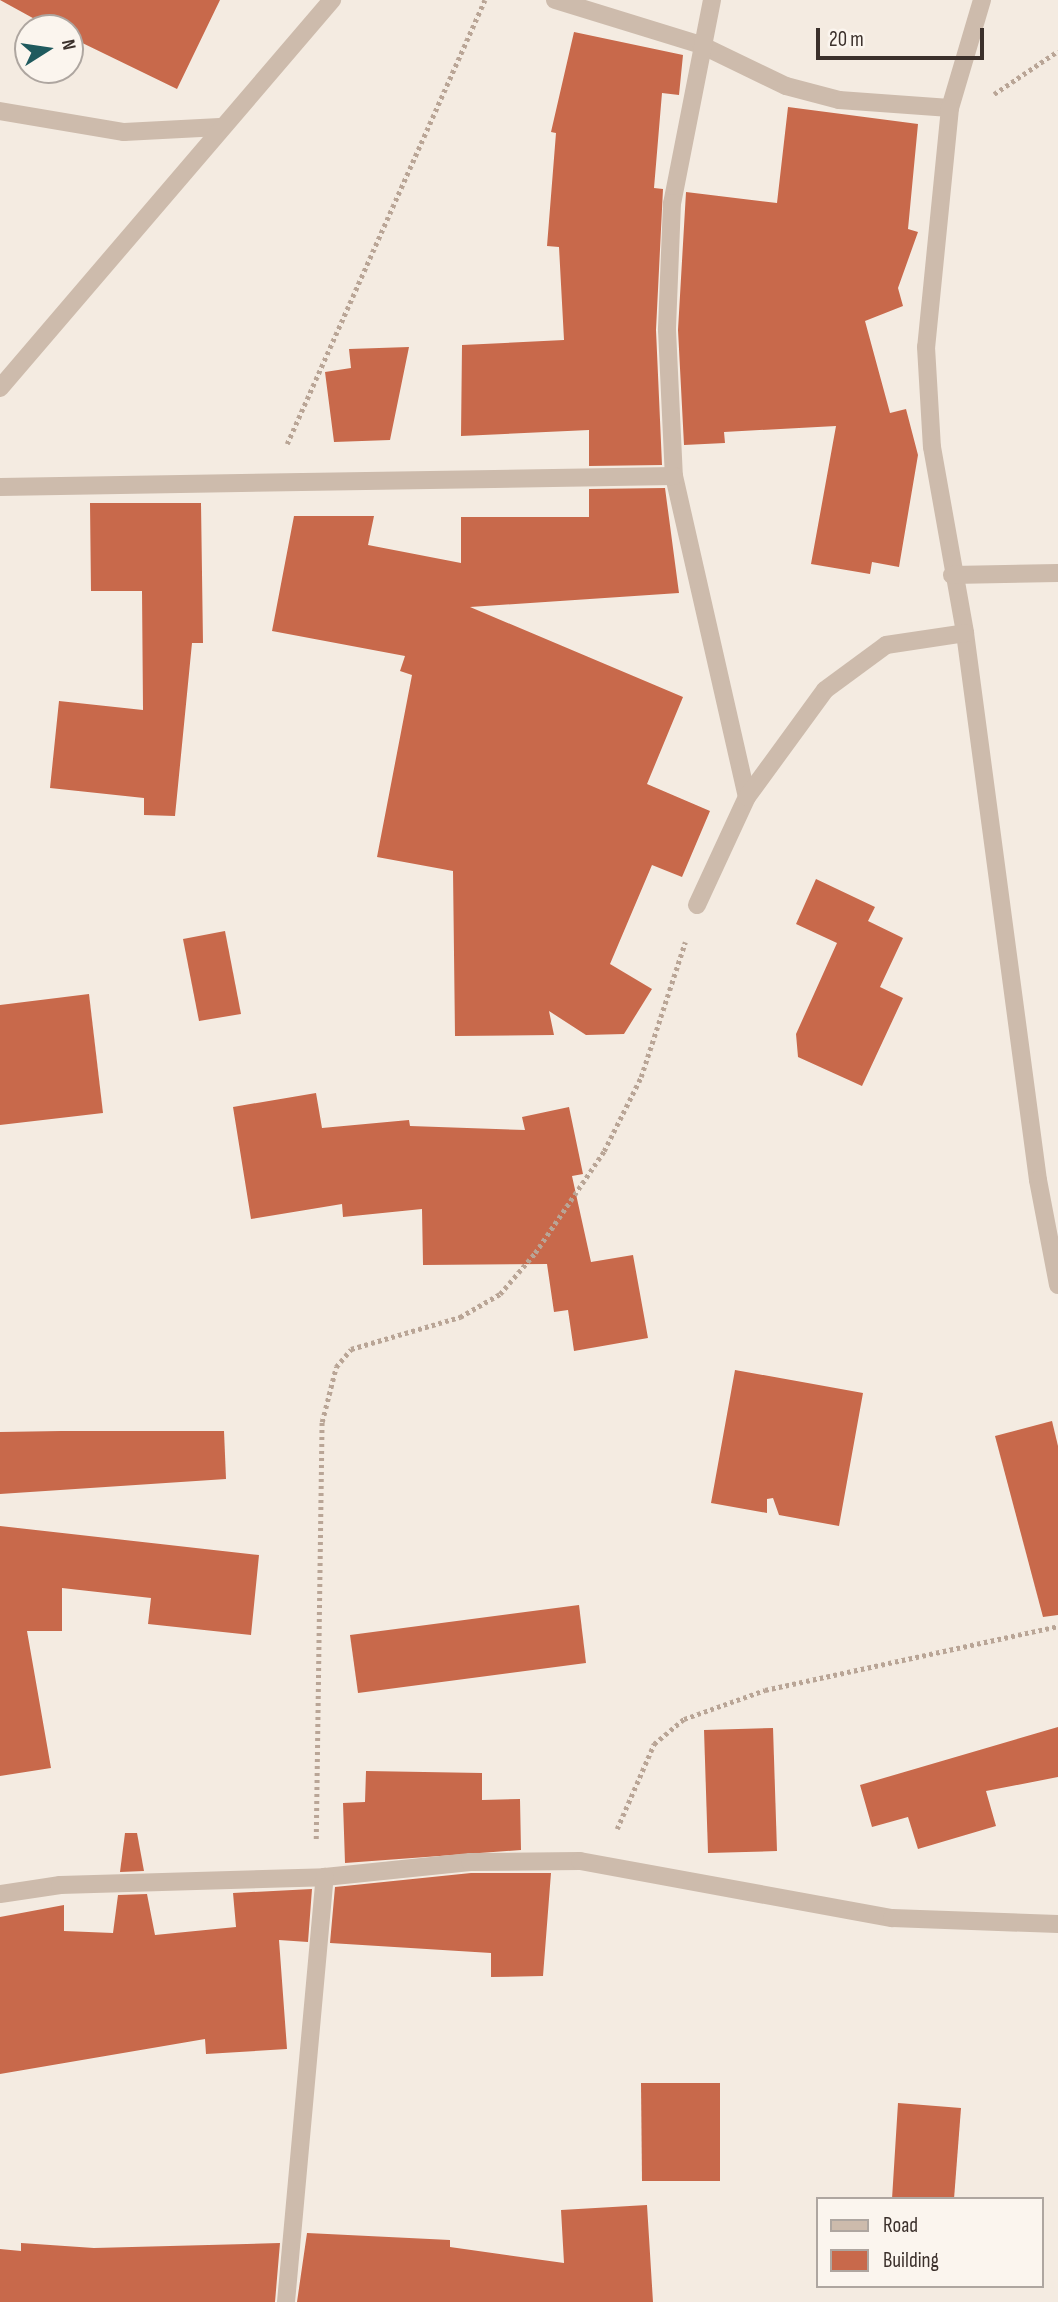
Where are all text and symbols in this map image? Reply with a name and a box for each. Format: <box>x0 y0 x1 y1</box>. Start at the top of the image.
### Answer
north arrow <box>14 14 84 84</box>
scale bar <box>820 14 988 58</box>
text: 20 m <box>829 27 864 52</box>
text: N <box>56 38 80 52</box>
legend <box>816 2197 1044 2288</box>
text: Road <box>883 2213 918 2238</box>
text: Building <box>883 2248 939 2273</box>

